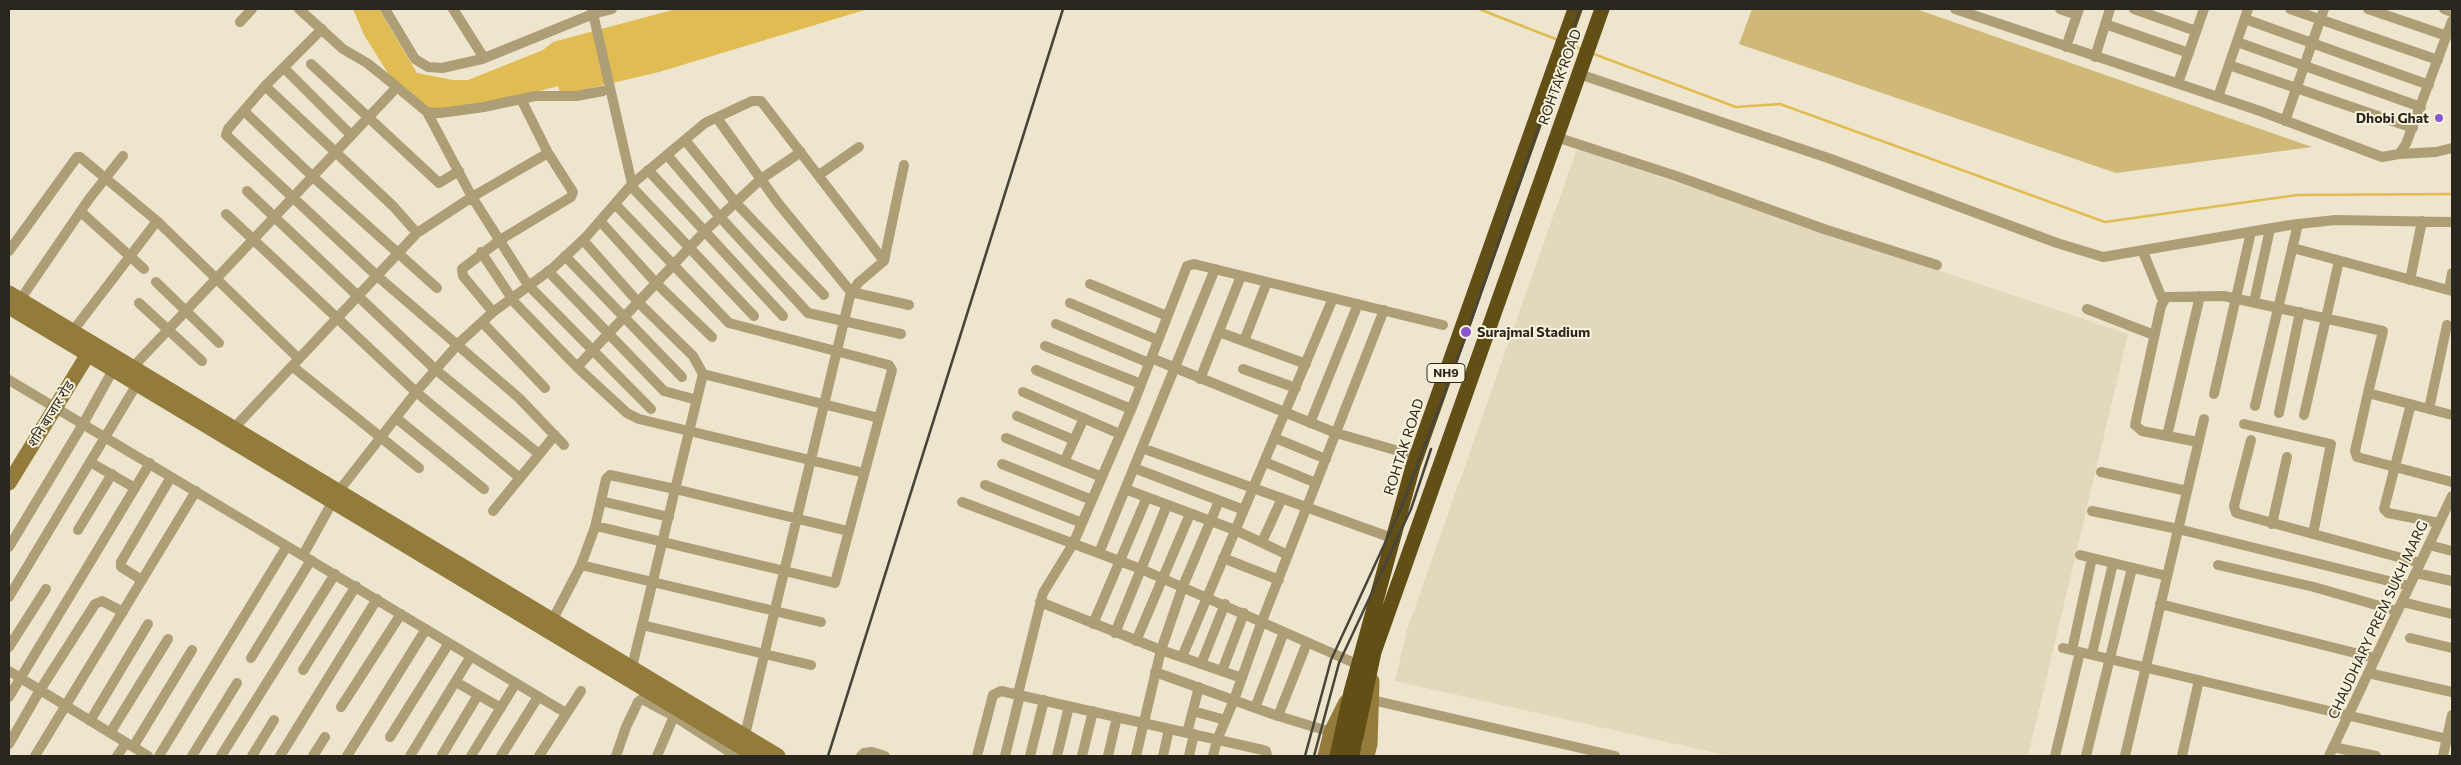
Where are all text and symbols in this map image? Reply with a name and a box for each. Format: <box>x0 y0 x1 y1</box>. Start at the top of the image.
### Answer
street label: ROHTAK ROAD <box>1535 27 1585 127</box>
place label: Dhobi Ghat <box>2356 110 2429 126</box>
marker: Dhobi Ghat <box>2433 112 2445 124</box>
place label: Surajmal Stadium <box>1477 324 1590 340</box>
marker: Surajmal Stadium <box>1459 325 1473 339</box>
road number: NH9 <box>1427 363 1465 382</box>
street label: शनि बाजार रोड <box>24 378 78 450</box>
street label: ROHTAK ROAD <box>1380 397 1428 497</box>
street label: CHAUDHARY PREM SUKH MARG <box>2325 518 2431 722</box>

